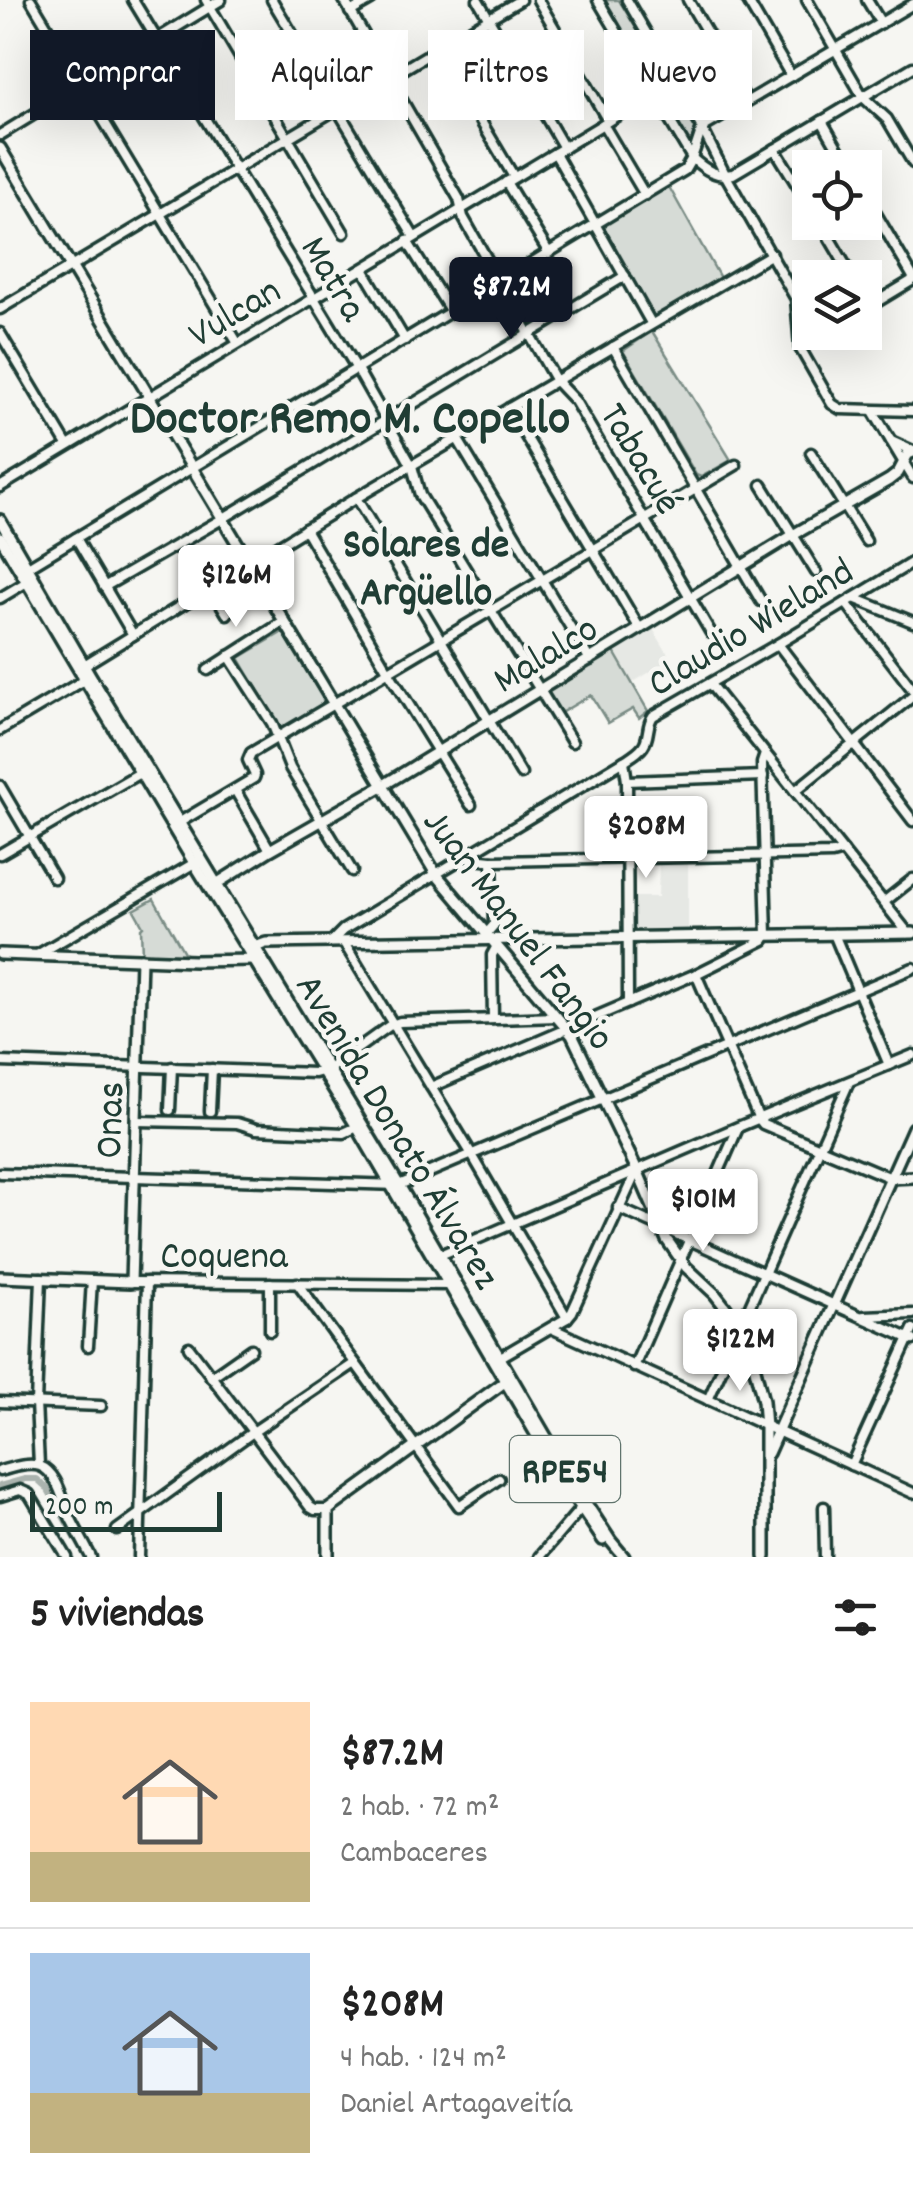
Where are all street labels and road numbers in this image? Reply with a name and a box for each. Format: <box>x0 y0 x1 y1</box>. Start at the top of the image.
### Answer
street label: Matra <box>283 227 379 335</box>
street label: Vulcan <box>179 266 294 366</box>
street label: Tabacué <box>582 394 693 527</box>
street label: Claudio Wieland <box>638 546 866 715</box>
street label: Malalco <box>484 604 611 711</box>
street label: Juan Manuel Fangio <box>406 799 626 1065</box>
street label: Avenida Donato Álvarez <box>277 965 511 1302</box>
street label: Onas <box>84 1081 143 1160</box>
street label: Coquena <box>160 1231 289 1288</box>
road number: RPE54 <box>510 1436 620 1502</box>

